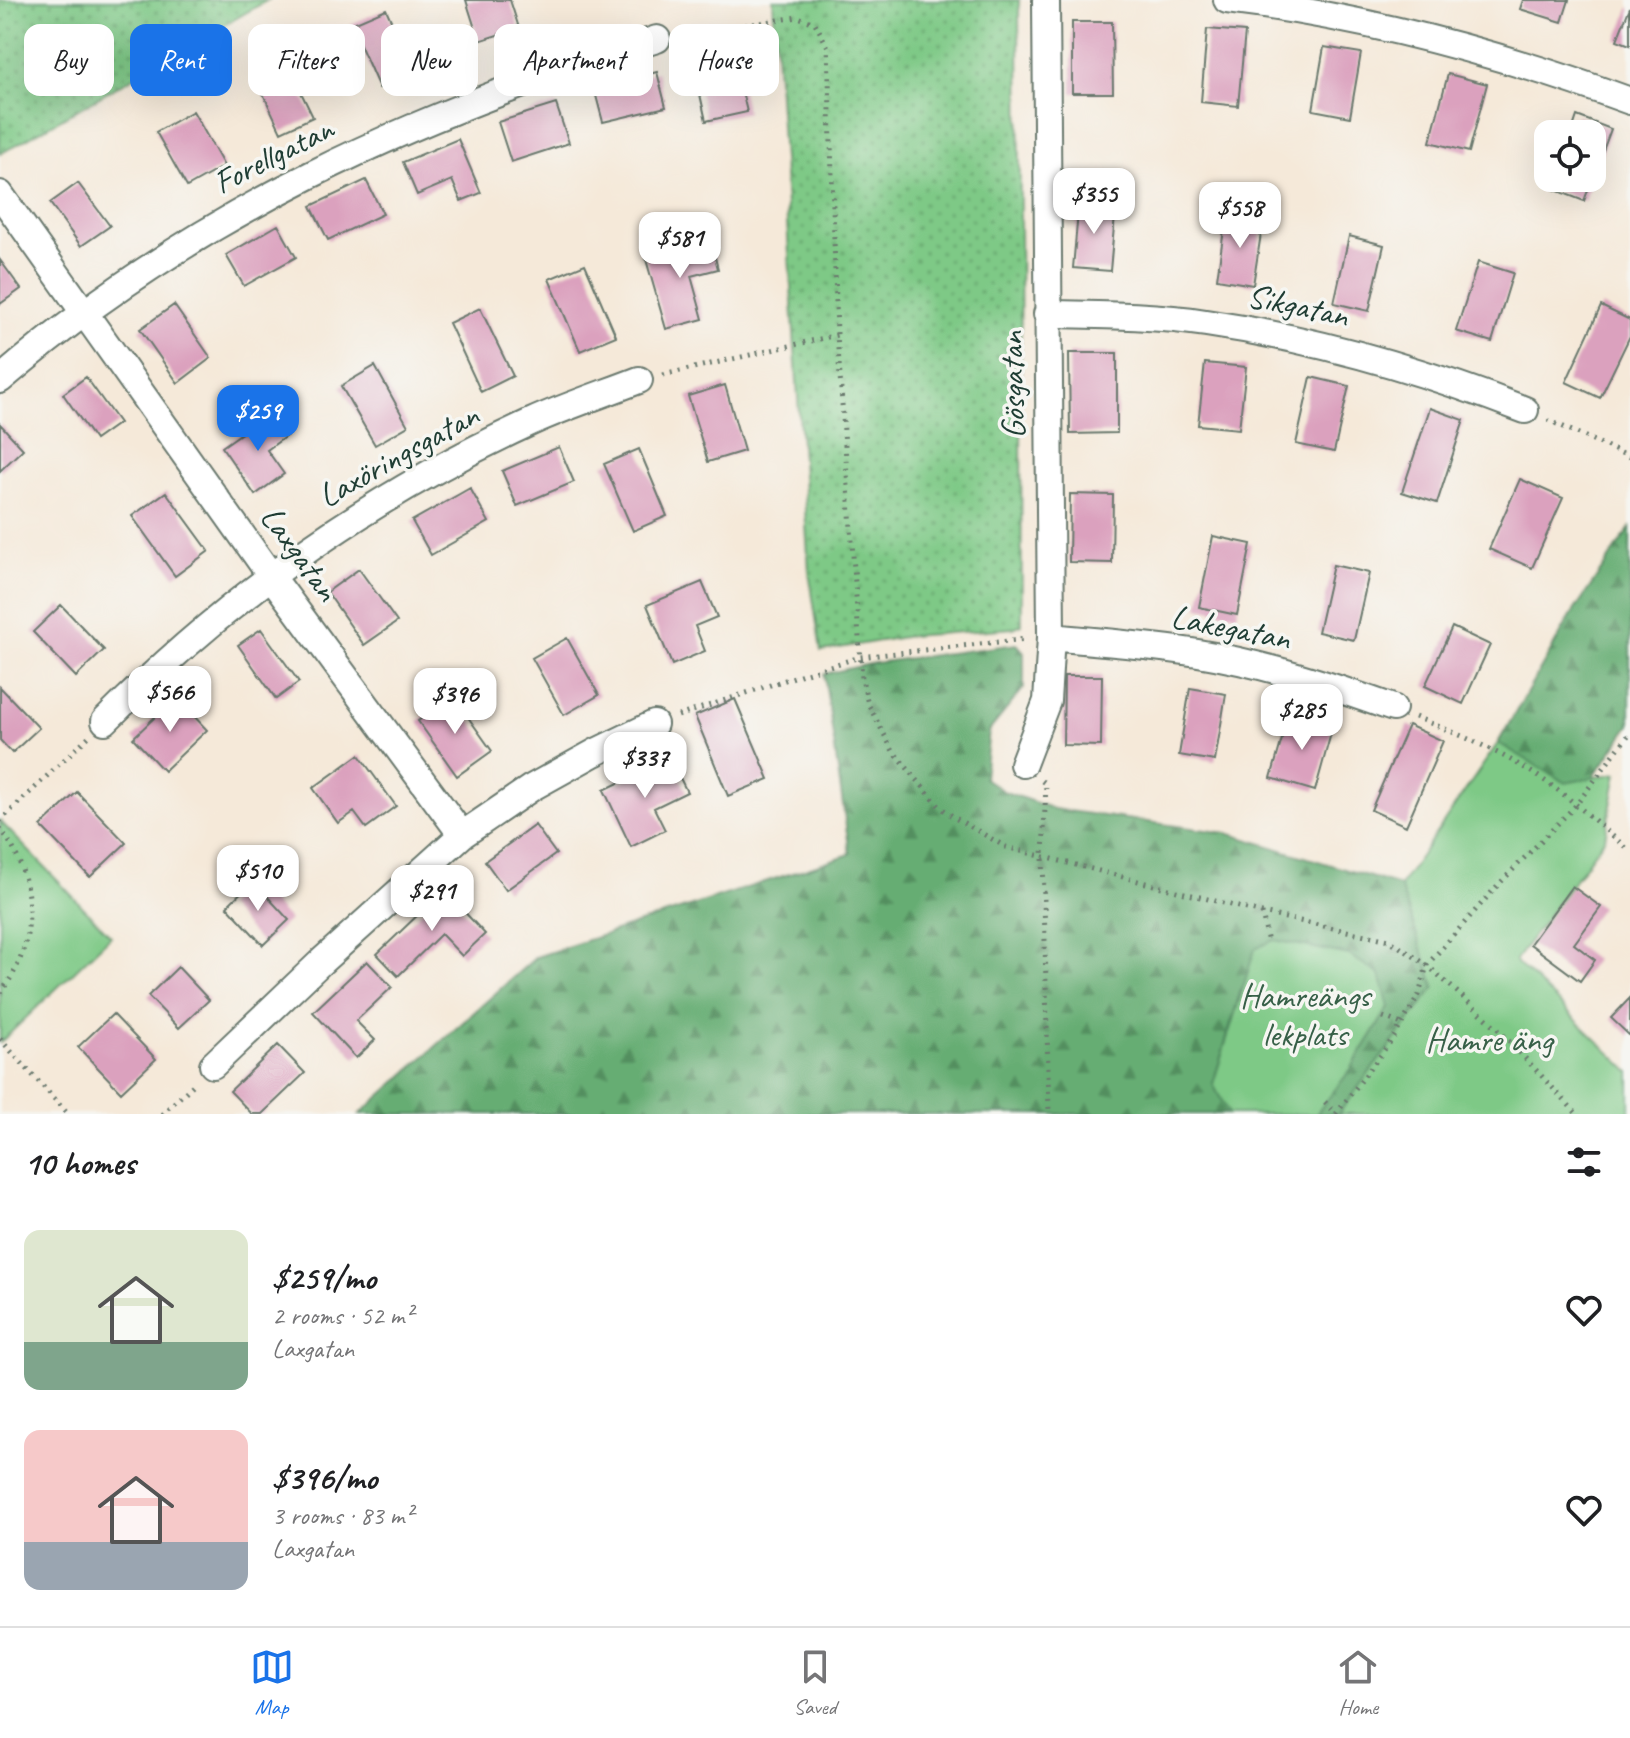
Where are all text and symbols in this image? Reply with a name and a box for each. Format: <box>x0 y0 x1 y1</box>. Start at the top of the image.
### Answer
chip: Buy <box>24 24 114 96</box>
chip: Rent <box>130 24 232 96</box>
chip: Filters <box>248 24 365 96</box>
chip: New <box>381 24 478 96</box>
chip: Apartment <box>494 24 653 96</box>
chip: House <box>669 24 779 96</box>
street label: Forellgatan <box>206 106 342 203</box>
map controls <box>1534 120 1606 192</box>
button: locate <box>1534 120 1606 192</box>
pin: $355 <box>1047 168 1141 236</box>
text: $355 <box>1071 177 1117 210</box>
pin: $558 <box>1193 182 1287 250</box>
text: $558 <box>1217 191 1263 224</box>
pin: $581 <box>633 212 727 280</box>
text: $581 <box>657 221 703 254</box>
street label: Sikgatan <box>1244 273 1354 337</box>
street label: Gösgatan <box>990 329 1034 439</box>
pin: $259 <box>211 385 305 453</box>
street label: Laxöringsgatan <box>310 392 487 517</box>
text: $259 <box>235 394 281 427</box>
street label: Laxgatan <box>251 497 350 610</box>
street label: Lakegatan <box>1168 594 1296 660</box>
pin: $566 <box>123 666 217 734</box>
pin: $396 <box>408 668 502 736</box>
text: $566 <box>146 675 194 708</box>
text: $396 <box>431 677 479 710</box>
pin: $285 <box>1255 684 1349 752</box>
text: $285 <box>1279 693 1325 726</box>
pin: $337 <box>598 732 692 800</box>
text: $337 <box>622 741 668 774</box>
pin: $510 <box>211 845 305 913</box>
text: $510 <box>235 854 281 887</box>
pin: $291 <box>385 865 479 933</box>
text: $291 <box>409 874 455 907</box>
park label: Hamreängs lekplats <box>1240 974 1373 1056</box>
park label: Hamre äng <box>1426 1018 1555 1061</box>
icon: filters <box>1562 1140 1606 1184</box>
text: 10 homes <box>24 1141 135 1184</box>
text: $259/mo <box>272 1256 376 1299</box>
icon: home <box>88 1262 184 1358</box>
icon: heart <box>1562 1288 1606 1332</box>
text: 2 rooms · 52 m² <box>272 1299 413 1332</box>
text: Laxgatan <box>272 1332 354 1365</box>
text: $396/mo <box>272 1456 377 1499</box>
icon: home <box>88 1462 184 1558</box>
icon: heart <box>1562 1488 1606 1532</box>
text: 3 rooms · 83 m² <box>272 1499 413 1532</box>
text: Laxgatan <box>272 1532 354 1565</box>
tab: Map <box>250 1645 294 1721</box>
tab: Saved <box>793 1645 837 1721</box>
tab: Home <box>1336 1645 1380 1721</box>

